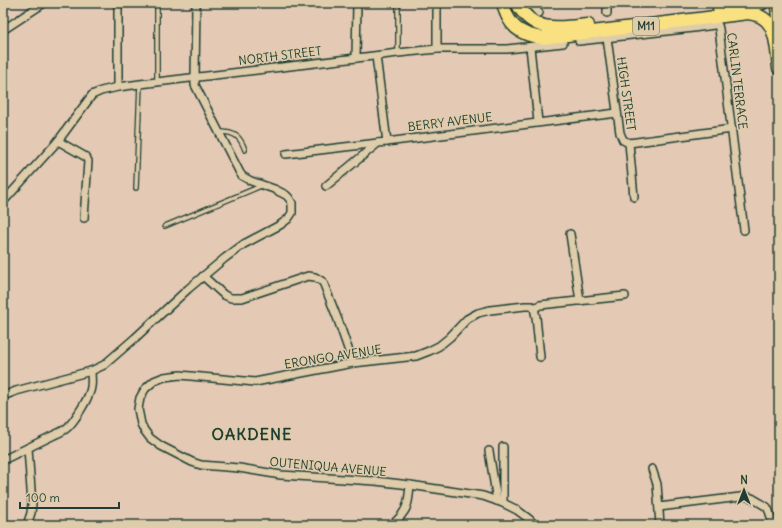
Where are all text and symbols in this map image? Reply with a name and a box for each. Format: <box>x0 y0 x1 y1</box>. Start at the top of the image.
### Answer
road number: M11 <box>633 17 659 35</box>
street label: CARLIN TERRACE <box>724 32 751 130</box>
street label: NORTH STREET <box>238 43 322 68</box>
street label: HIGH STREET <box>614 56 639 132</box>
street label: BERRY AVENUE <box>407 109 493 134</box>
street label: ERONGO AVENUE <box>283 341 383 372</box>
district label: OAKDENE <box>212 424 292 444</box>
street label: OUTENIQUA AVENUE <box>269 454 387 479</box>
north arrow <box>724 470 764 510</box>
text: N <box>740 473 748 487</box>
scale bar <box>20 484 119 510</box>
text: 100 m <box>26 490 60 505</box>

